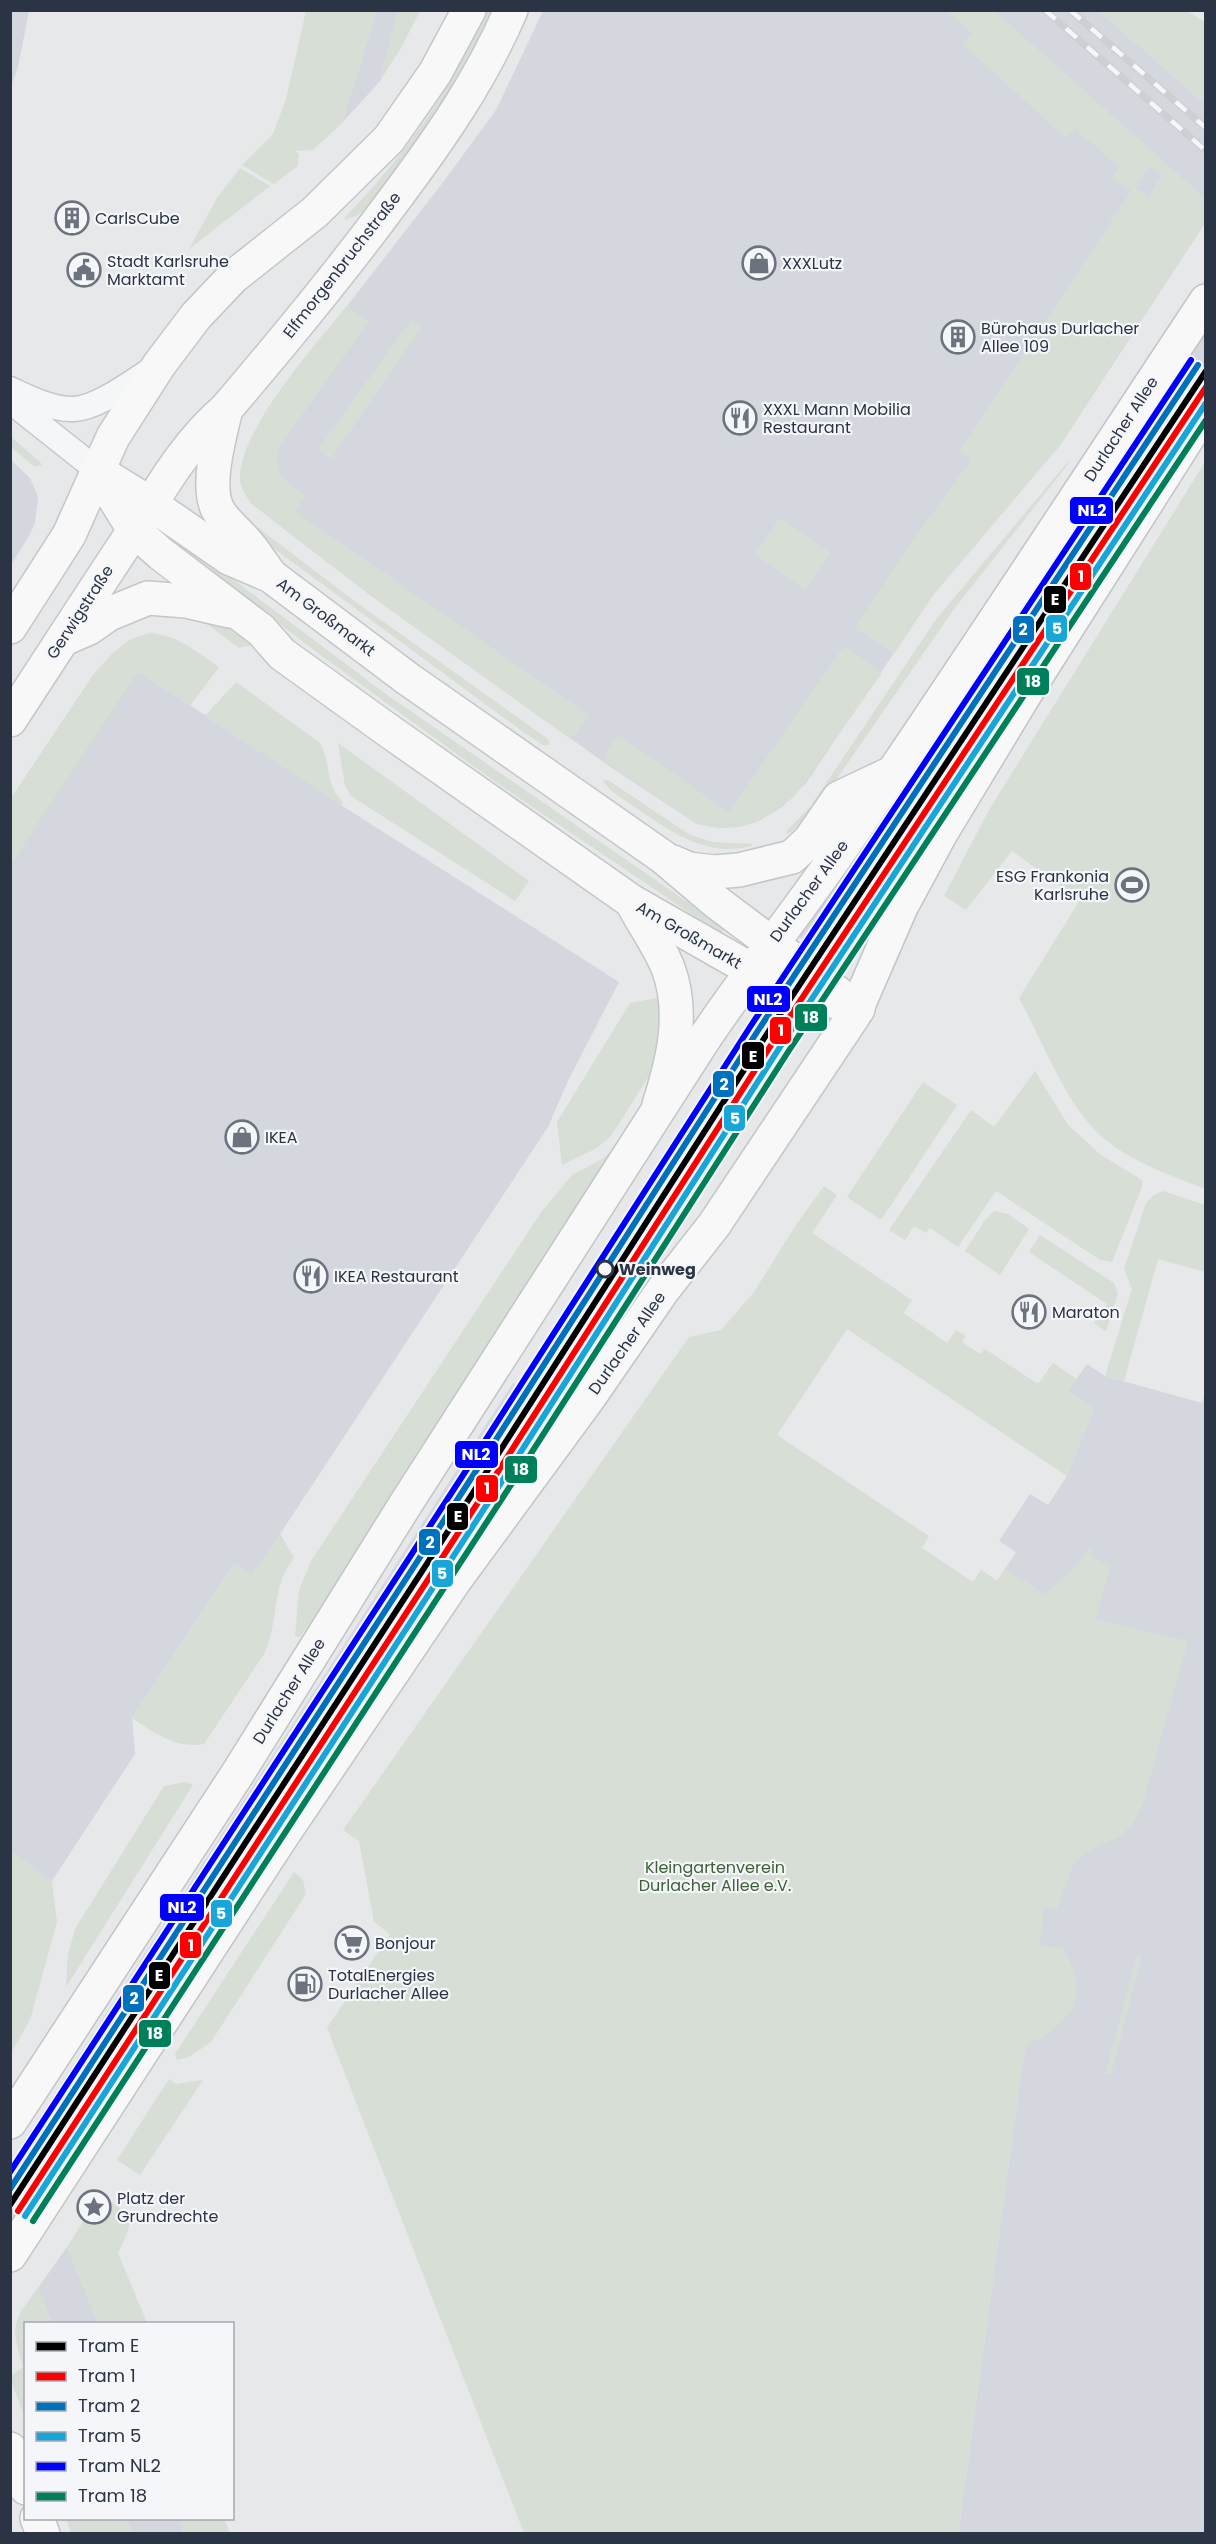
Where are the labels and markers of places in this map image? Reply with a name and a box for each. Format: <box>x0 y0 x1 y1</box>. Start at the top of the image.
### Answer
building icon: CarlsCube <box>54 200 90 236</box>
place label: CarlsCube <box>95 207 180 230</box>
shop icon: XXXLutz <box>741 245 777 281</box>
place label: Stadt Karlsruhe Marktamt <box>107 250 229 291</box>
public building icon: Stadt Karlsruhe Marktamt <box>66 252 102 288</box>
place label: XXXLutz <box>782 252 842 275</box>
place label: Bürohaus Durlacher Allee 109 <box>981 317 1139 358</box>
building icon: Bürohaus Durlacher Allee 109 <box>940 319 976 355</box>
place label: XXXL Mann Mobilia Restaurant <box>763 398 911 439</box>
restaurant icon: XXXL Mann Mobilia Restaurant <box>722 400 758 436</box>
place label: ESG Frankonia Karlsruhe <box>996 865 1109 906</box>
sports icon: ESG Frankonia Karlsruhe <box>1114 867 1150 903</box>
shop icon: IKEA <box>224 1119 260 1155</box>
place label: IKEA <box>265 1126 298 1149</box>
restaurant icon: IKEA Restaurant <box>293 1258 329 1294</box>
place label: Weinweg <box>619 1258 696 1281</box>
marker: Weinweg <box>596 1260 614 1278</box>
place label: IKEA Restaurant <box>334 1265 459 1288</box>
restaurant icon: Maraton <box>1011 1294 1047 1330</box>
place label: Maraton <box>1052 1301 1120 1324</box>
supermarket icon: Bonjour <box>334 1925 370 1961</box>
place label: Bonjour <box>375 1932 436 1955</box>
place label: TotalEnergies Durlacher Allee <box>328 1964 449 2005</box>
fuel station icon: TotalEnergies Durlacher Allee <box>287 1966 323 2002</box>
place label: Platz der Grundrechte <box>117 2187 218 2228</box>
place icon: Platz der Grundrechte <box>76 2189 112 2225</box>

